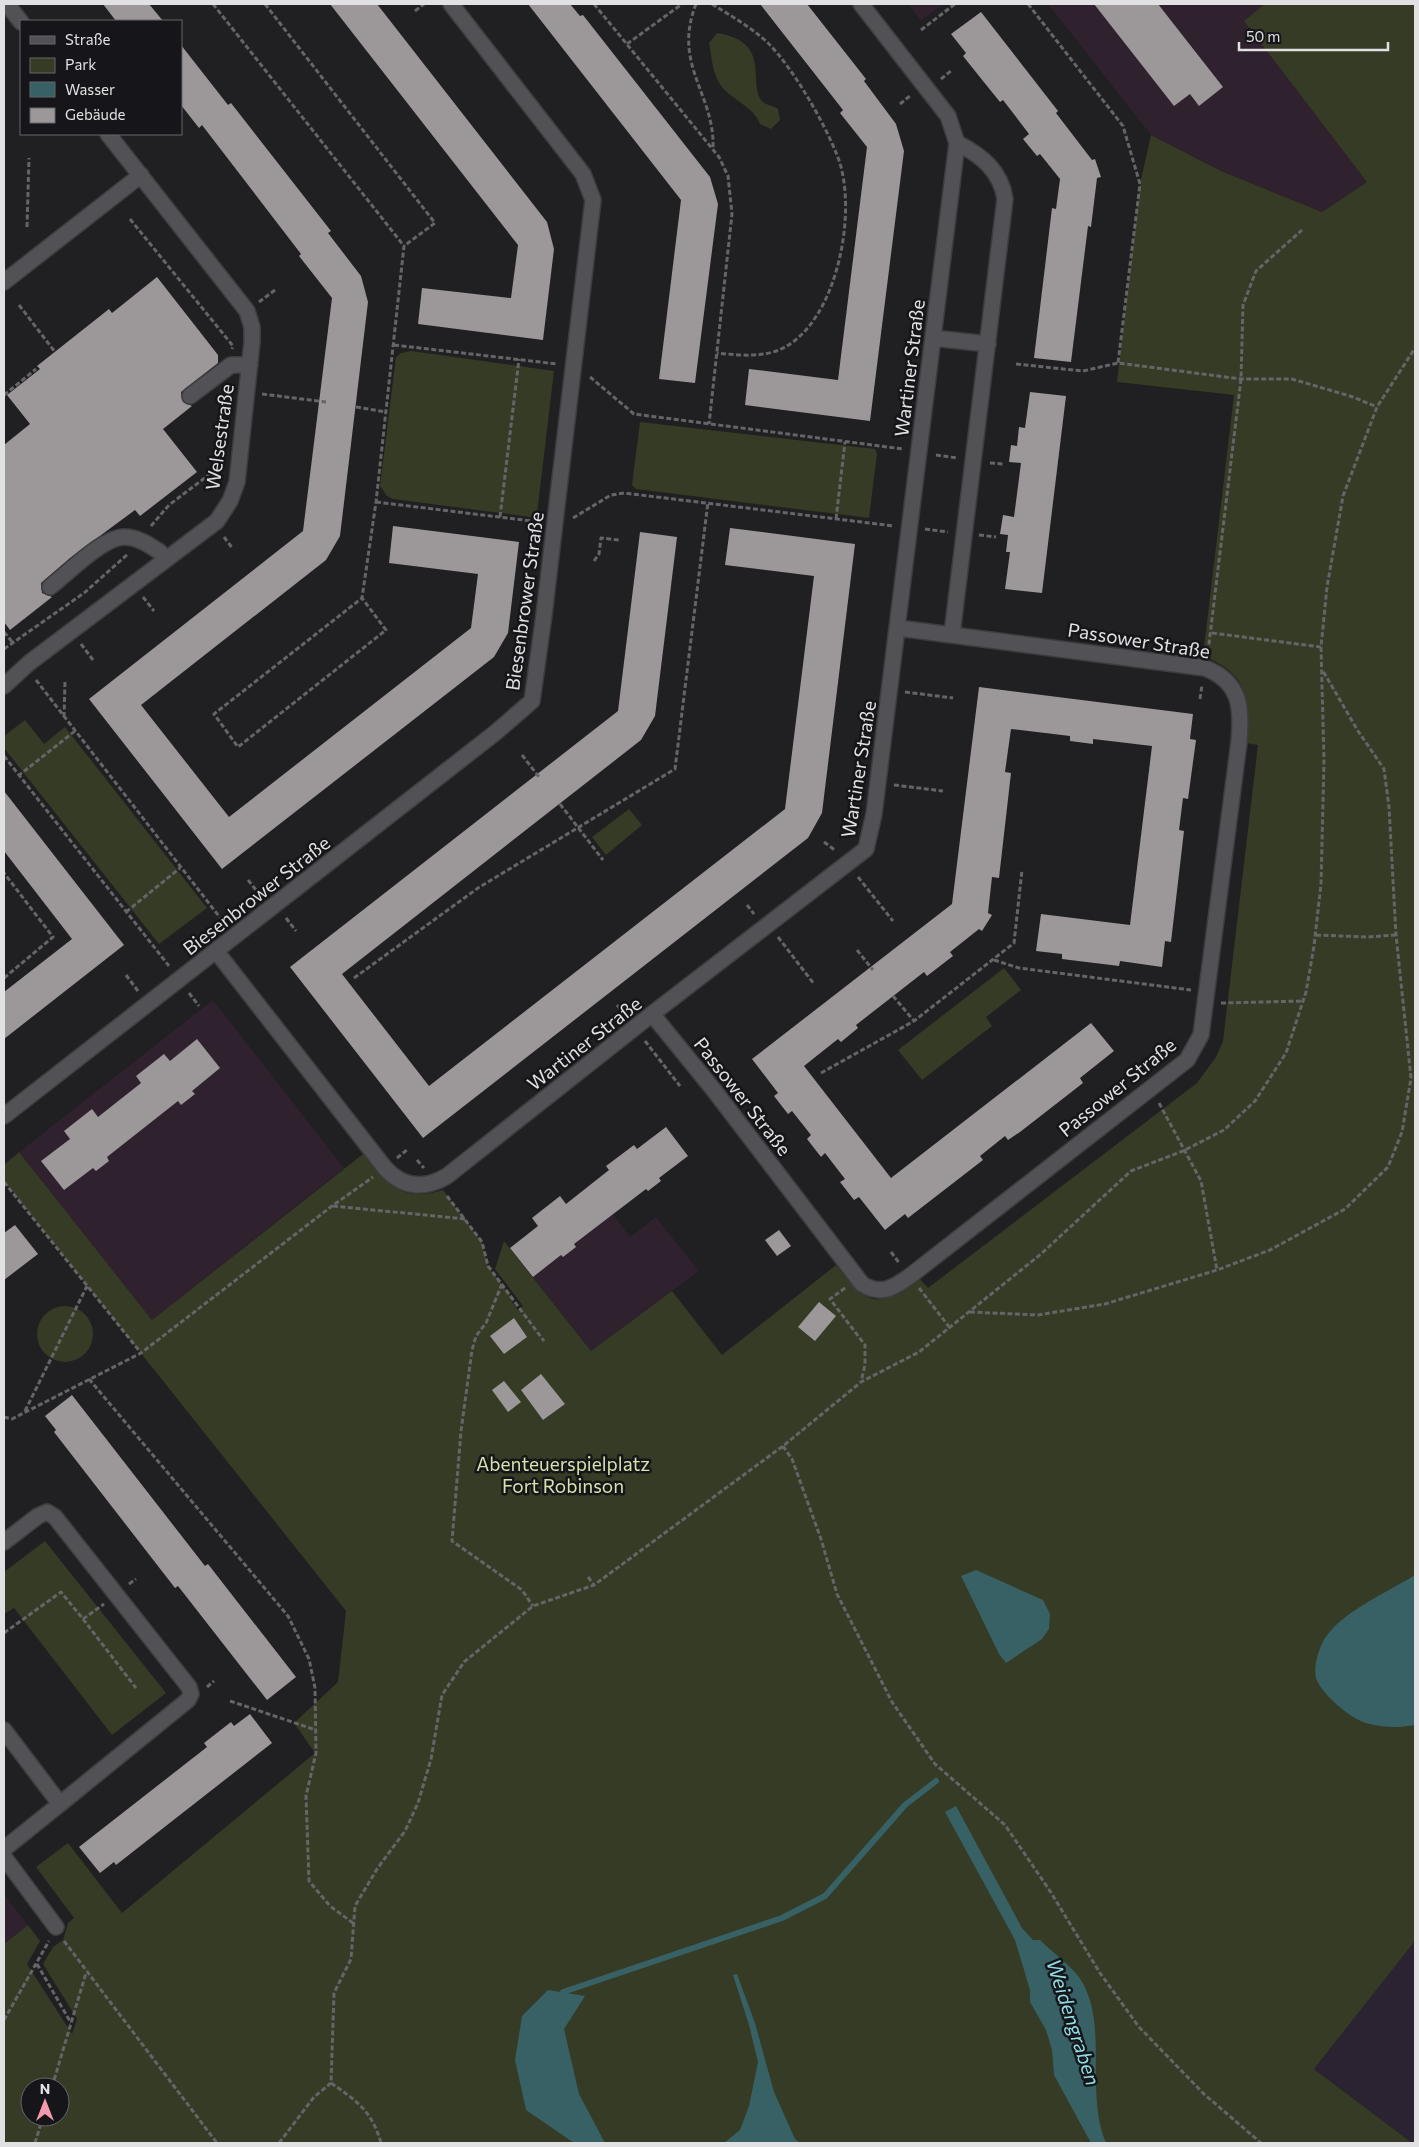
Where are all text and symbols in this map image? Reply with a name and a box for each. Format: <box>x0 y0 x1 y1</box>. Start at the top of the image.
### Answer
legend <box>20 20 182 135</box>
scale bar <box>1239 20 1388 52</box>
text: 50 m <box>1246 27 1280 45</box>
text: Straße <box>65 30 111 48</box>
text: Park <box>65 55 96 73</box>
text: Wasser <box>65 80 115 98</box>
text: Gebäude <box>65 105 126 123</box>
street label: Wartiner Straße <box>889 298 929 438</box>
street label: Welsestraße <box>200 383 238 491</box>
street label: Biesenbrower Straße <box>500 510 548 692</box>
street label: Passower Straße <box>1066 617 1212 663</box>
street label: Wartiner Straße <box>836 699 880 839</box>
street label: Biesenbrower Straße <box>178 831 334 959</box>
street label: Wartiner Straße <box>522 991 646 1095</box>
street label: Passower Straße <box>690 1032 796 1160</box>
street label: Passower Straße <box>1054 1033 1180 1141</box>
park label: Abenteuerspielplatz Fort Robinson <box>476 1452 650 1497</box>
water label: Weidengraben <box>1042 1956 1106 2088</box>
north arrow <box>20 2077 70 2127</box>
text: N <box>40 2080 50 2097</box>

